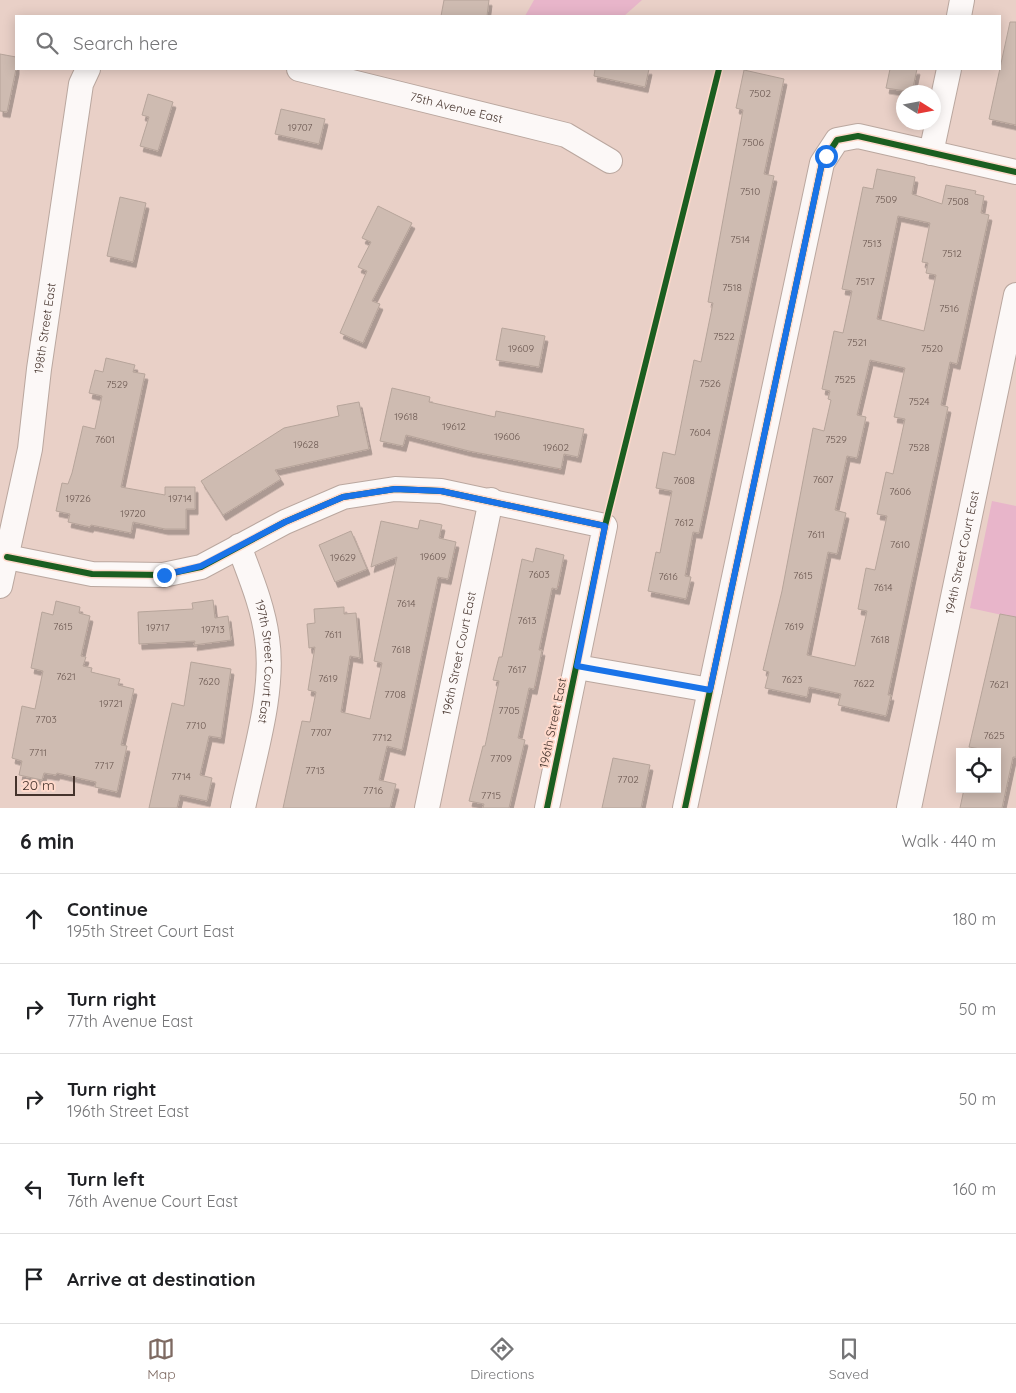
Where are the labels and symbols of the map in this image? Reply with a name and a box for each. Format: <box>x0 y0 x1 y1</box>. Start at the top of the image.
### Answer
north arrow <box>896 85 941 130</box>
house number: 7502 <box>749 87 771 100</box>
street label: 75th Avenue East <box>408 89 504 126</box>
house number: 19707 <box>288 121 312 134</box>
house number: 7506 <box>742 136 765 149</box>
route start <box>815 145 838 168</box>
house number: 7510 <box>740 185 760 198</box>
house number: 7509 <box>875 193 897 206</box>
house number: 7508 <box>947 195 969 208</box>
house number: 7514 <box>730 233 750 246</box>
house number: 7513 <box>862 237 882 250</box>
house number: 7512 <box>942 247 962 260</box>
house number: 7517 <box>855 275 875 288</box>
house number: 7518 <box>722 281 742 294</box>
street label: 198th Street East <box>31 282 59 374</box>
house number: 7516 <box>939 302 959 315</box>
house number: 7522 <box>713 330 735 343</box>
house number: 7521 <box>847 336 867 349</box>
house number: 19609 <box>508 342 535 355</box>
house number: 7520 <box>921 342 943 355</box>
house number: 7525 <box>834 373 856 386</box>
house number: 7526 <box>699 377 721 390</box>
house number: 7529 <box>106 378 128 391</box>
house number: 7524 <box>908 395 930 408</box>
house number: 19618 <box>394 410 418 423</box>
house number: 19612 <box>442 420 466 433</box>
house number: 7604 <box>689 426 711 439</box>
house number: 19606 <box>494 430 521 443</box>
house number: 7601 <box>95 433 115 446</box>
house number: 7529 <box>825 433 847 446</box>
house number: 19628 <box>293 438 319 451</box>
house number: 19602 <box>543 441 570 454</box>
house number: 7528 <box>908 441 930 454</box>
house number: 7607 <box>813 473 833 486</box>
house number: 7608 <box>673 474 695 487</box>
house number: 7606 <box>889 485 911 498</box>
street label: 194th Street Court East <box>942 489 982 615</box>
house number: 19726 <box>65 492 91 505</box>
house number: 19714 <box>168 492 192 505</box>
house number: 19720 <box>120 507 146 520</box>
house number: 7612 <box>674 516 694 529</box>
house number: 7611 <box>807 528 825 541</box>
house number: 7610 <box>890 538 910 551</box>
house number: 19609 <box>420 550 447 563</box>
house number: 19629 <box>330 551 356 564</box>
route end <box>153 564 176 587</box>
house number: 7603 <box>528 568 550 581</box>
house number: 7615 <box>793 569 813 582</box>
house number: 7616 <box>658 570 678 583</box>
house number: 7614 <box>874 581 892 594</box>
street label: 196th Street Court East <box>439 590 479 716</box>
house number: 7614 <box>397 597 415 610</box>
street label: 197th Street Court East <box>252 598 277 725</box>
house number: 7613 <box>517 614 537 627</box>
house number: 7615 <box>53 620 73 633</box>
house number: 7619 <box>784 620 804 633</box>
house number: 19717 <box>146 621 170 634</box>
house number: 19713 <box>201 623 225 636</box>
house number: 7611 <box>324 628 342 641</box>
house number: 7618 <box>870 633 890 646</box>
house number: 7618 <box>391 643 411 656</box>
house number: 7617 <box>508 663 527 676</box>
house number: 7621 <box>56 670 76 683</box>
house number: 7619 <box>318 672 338 685</box>
house number: 7623 <box>782 673 803 686</box>
house number: 7620 <box>198 675 220 688</box>
street label: 196th Street East <box>536 677 569 769</box>
house number: 7622 <box>853 677 875 690</box>
house number: 7621 <box>989 678 1009 691</box>
house number: 7708 <box>384 688 406 701</box>
house number: 19721 <box>99 697 123 710</box>
house number: 7705 <box>498 704 520 717</box>
house number: 7703 <box>35 713 57 726</box>
house number: 7710 <box>186 719 206 732</box>
house number: 7707 <box>311 726 331 739</box>
house number: 7625 <box>983 729 1005 742</box>
house number: 7712 <box>372 731 392 744</box>
house number: 7711 <box>29 746 47 759</box>
house number: 7709 <box>490 752 512 765</box>
house number: 7717 <box>94 759 114 772</box>
house number: 7713 <box>305 764 325 777</box>
house number: 7714 <box>171 770 191 783</box>
scale bar <box>15 773 75 796</box>
house number: 7702 <box>617 773 639 786</box>
house number: 7716 <box>363 784 384 797</box>
house number: 7715 <box>481 789 501 802</box>

